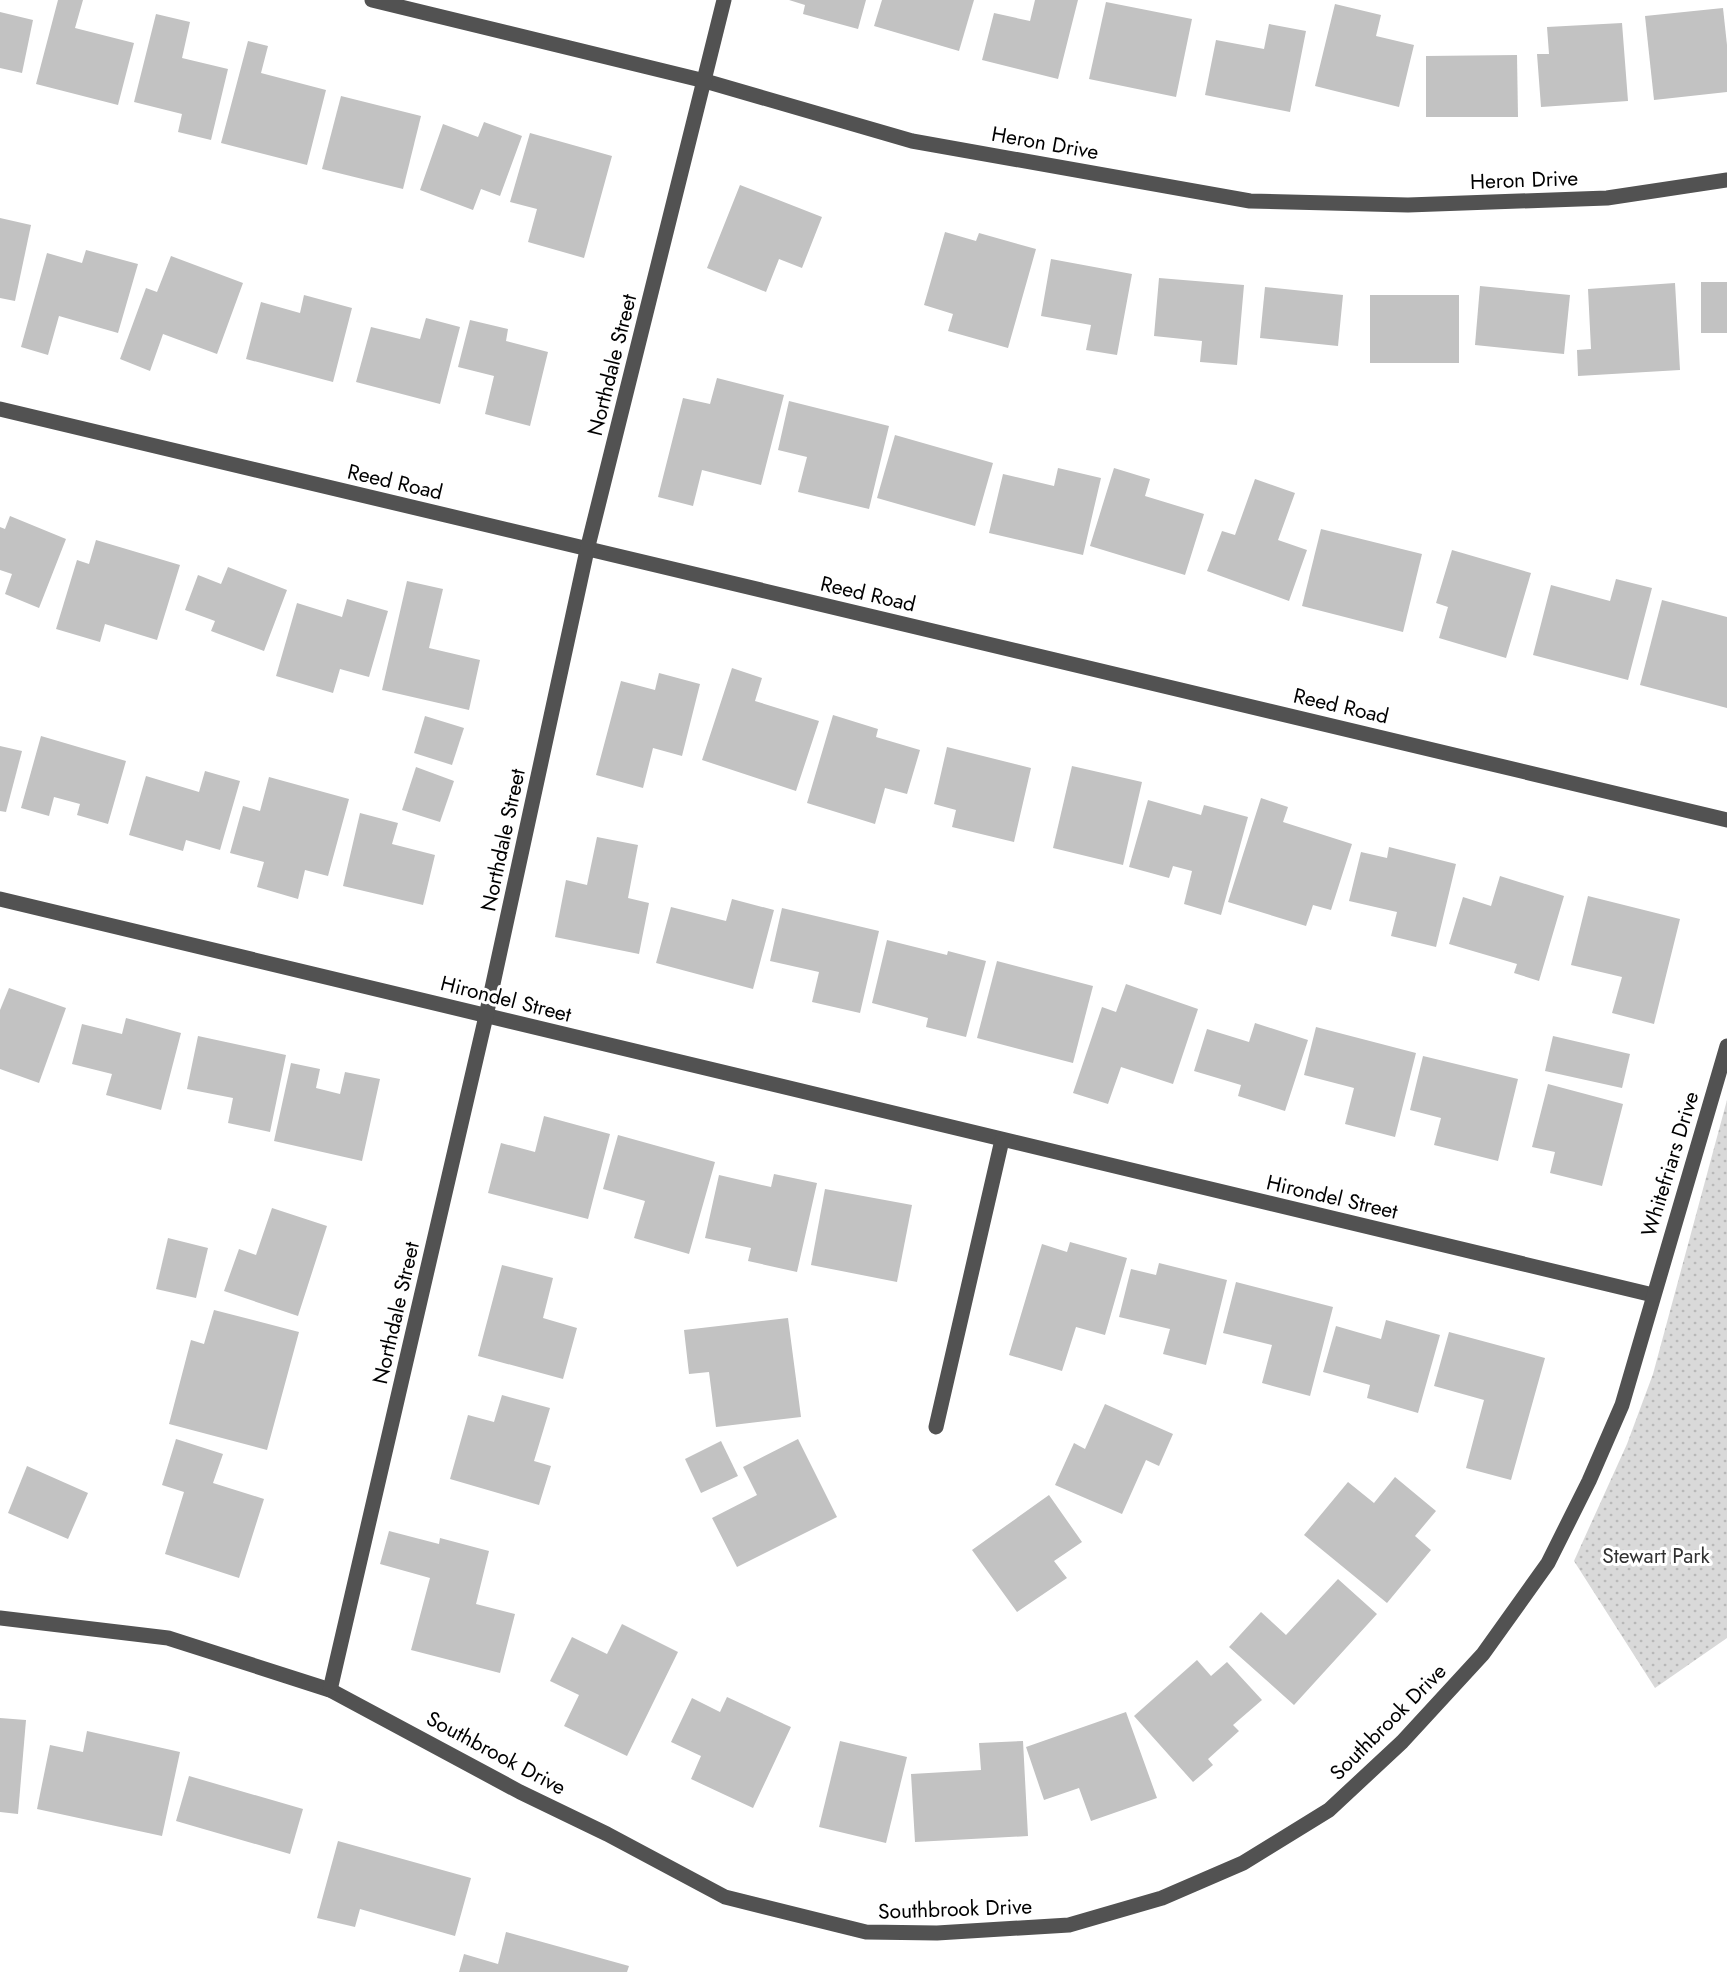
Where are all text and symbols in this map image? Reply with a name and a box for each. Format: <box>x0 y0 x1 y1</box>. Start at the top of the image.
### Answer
street label: Heron Drive <box>989 119 1101 167</box>
street label: Heron Drive <box>1469 163 1579 197</box>
street label: Northdale Street <box>580 291 644 439</box>
street label: Reed Road <box>344 456 446 508</box>
street label: Reed Road <box>817 568 919 620</box>
street label: Reed Road <box>1290 680 1392 732</box>
street label: Northdale Street <box>473 766 533 914</box>
street label: Hirondel Street <box>437 968 575 1030</box>
street label: Whitefriars Drive <box>1634 1087 1706 1240</box>
street label: Hirondel Street <box>1263 1167 1401 1227</box>
street label: Northdale Street <box>365 1239 427 1387</box>
park label: Stewart Park <box>1602 1541 1710 1571</box>
street label: Southbrook Drive <box>1323 1657 1453 1787</box>
street label: Southbrook Drive <box>421 1704 571 1802</box>
street label: Southbrook Drive <box>877 1891 1033 1927</box>

